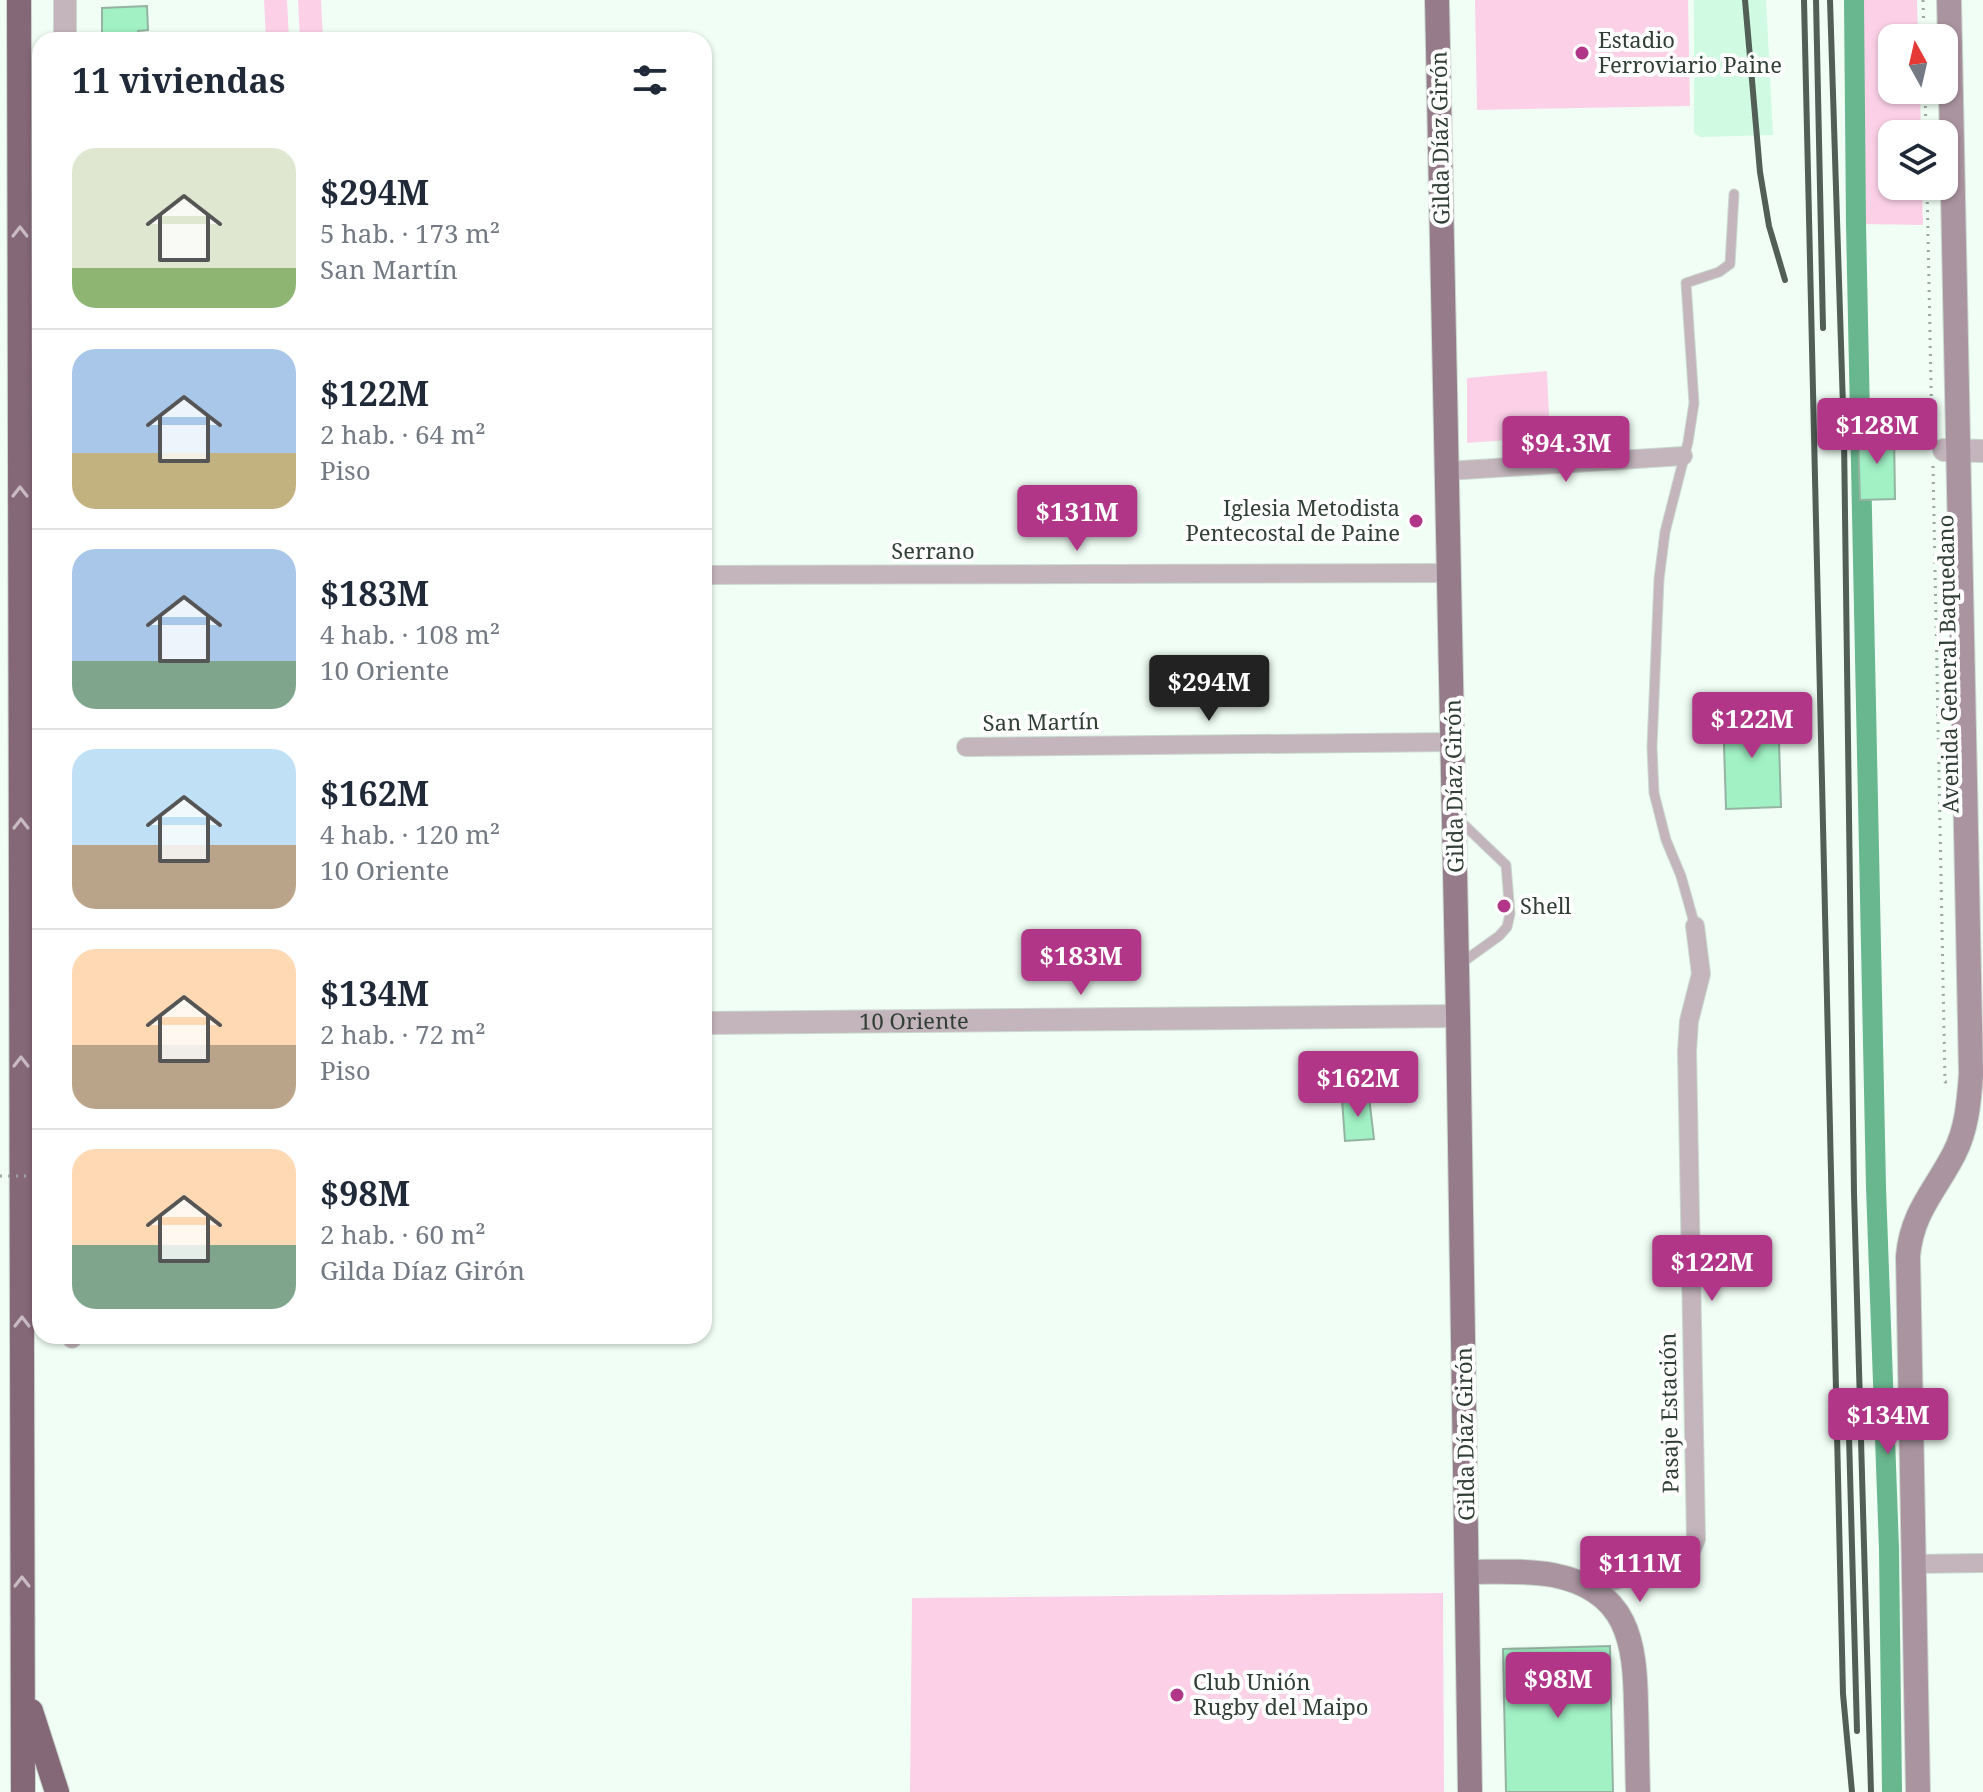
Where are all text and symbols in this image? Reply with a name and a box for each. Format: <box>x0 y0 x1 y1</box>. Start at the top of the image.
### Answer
place label: Estadio Ferroviario Paine <box>1598 24 1782 79</box>
north arrow <box>1878 24 1958 104</box>
map controls <box>1878 24 1958 200</box>
marker: Estadio Ferroviario Paine <box>1573 44 1591 62</box>
street label: Gilda Díaz Girón <box>1422 51 1456 225</box>
text: 11 viviendas <box>72 57 285 103</box>
icon: filters <box>628 58 672 102</box>
button: layers <box>1878 120 1958 200</box>
text: $294M <box>320 169 429 215</box>
icon: home <box>136 180 232 276</box>
text: 5 hab. · 173 m² <box>320 215 500 251</box>
one-way arrow <box>11 225 29 238</box>
text: San Martín <box>320 251 458 287</box>
text: $122M <box>320 370 429 416</box>
icon: home <box>136 381 232 477</box>
pin: $128M <box>1821 398 1933 466</box>
text: $128M <box>1835 406 1919 442</box>
text: 2 hab. · 64 m² <box>320 416 486 452</box>
pin: $94.3M <box>1501 416 1631 484</box>
text: $94.3M <box>1520 424 1612 460</box>
text: Piso <box>320 452 371 488</box>
one-way arrow <box>11 485 29 498</box>
pin: $131M <box>1021 485 1133 553</box>
place label: Iglesia Metodista Pentecostal de Paine <box>1185 492 1400 547</box>
text: $131M <box>1035 493 1119 529</box>
marker: Iglesia Metodista Pentecostal de Paine <box>1407 512 1425 530</box>
street label: Avenida General Baquedano <box>1929 514 1965 814</box>
street label: Serrano <box>891 535 975 565</box>
text: $183M <box>320 570 429 616</box>
icon: home <box>136 581 232 677</box>
text: 4 hab. · 108 m² <box>320 616 500 652</box>
text: 10 Oriente <box>320 652 449 688</box>
pin: $294M <box>1153 655 1265 723</box>
text: $294M <box>1167 663 1251 699</box>
pin: $122M <box>1696 692 1808 760</box>
street label: Gilda Díaz Girón <box>1436 699 1470 873</box>
text: $122M <box>1710 700 1794 736</box>
street label: San Martín <box>982 705 1100 737</box>
text: $162M <box>320 770 429 816</box>
icon: home <box>136 781 232 877</box>
text: 4 hab. · 120 m² <box>320 816 500 852</box>
one-way arrow <box>12 817 30 830</box>
text: 10 Oriente <box>320 852 449 888</box>
place label: Shell <box>1520 890 1572 920</box>
marker: Shell <box>1495 897 1513 915</box>
pin: $183M <box>1025 929 1137 997</box>
text: $183M <box>1039 937 1123 973</box>
text: $134M <box>320 970 429 1016</box>
icon: home <box>136 981 232 1077</box>
street label: 10 Oriente <box>859 1005 969 1036</box>
text: 2 hab. · 72 m² <box>320 1016 486 1052</box>
pin: $162M <box>1302 1051 1414 1119</box>
text: Piso <box>320 1052 371 1088</box>
one-way arrow <box>12 1055 30 1068</box>
text: $162M <box>1316 1059 1400 1095</box>
text: $98M <box>320 1170 410 1216</box>
icon: home <box>136 1181 232 1277</box>
text: 2 hab. · 60 m² <box>320 1216 486 1252</box>
pin: $122M <box>1656 1235 1768 1303</box>
text: $122M <box>1670 1243 1754 1279</box>
text: Gilda Díaz Girón <box>320 1252 525 1288</box>
one-way arrow <box>13 1315 31 1328</box>
street label: Pasaje Estación <box>1652 1332 1684 1494</box>
street label: Gilda Díaz Girón <box>1447 1347 1481 1521</box>
pin: $134M <box>1832 1388 1944 1456</box>
text: $134M <box>1846 1396 1930 1432</box>
pin: $111M <box>1584 1536 1696 1604</box>
text: $111M <box>1598 1544 1682 1580</box>
one-way arrow <box>13 1575 31 1588</box>
pin: $98M <box>1511 1652 1605 1720</box>
text: $98M <box>1524 1660 1592 1696</box>
place label: Club Unión Rugby del Maipo <box>1193 1666 1369 1721</box>
marker: Club Unión Rugby del Maipo <box>1168 1686 1186 1704</box>

